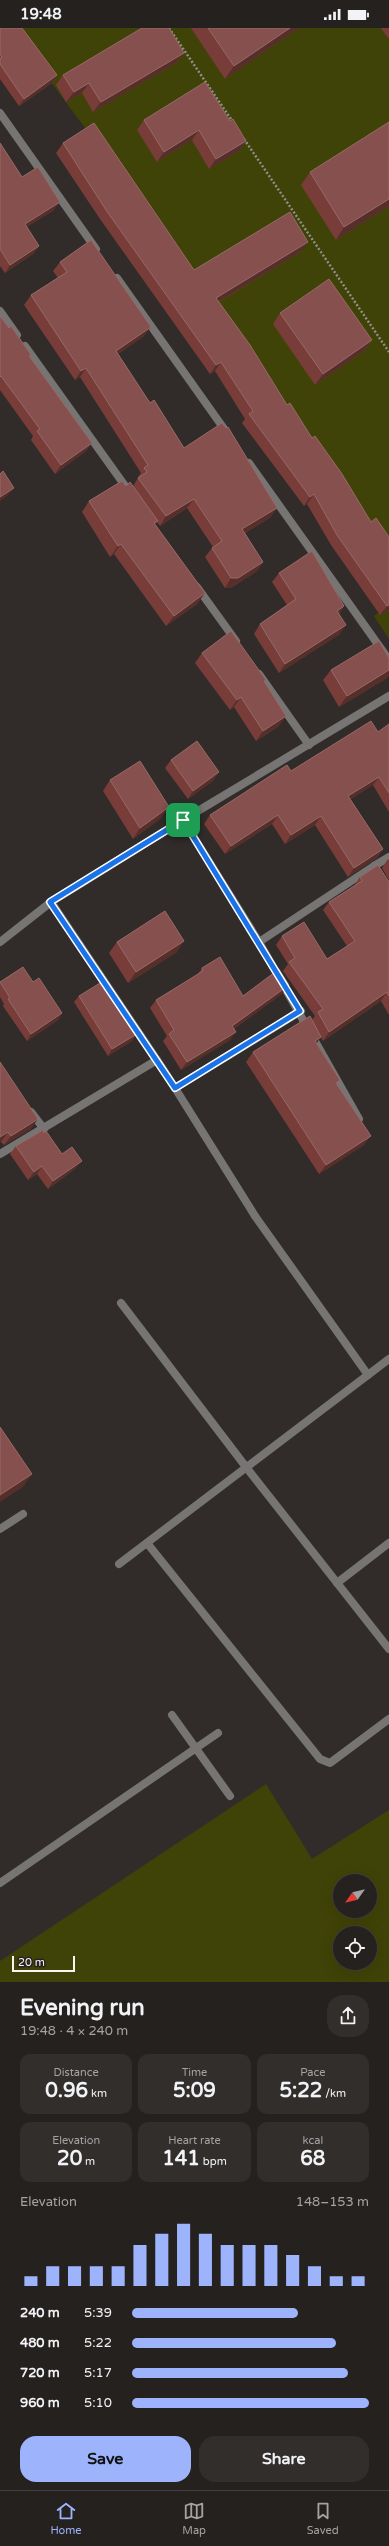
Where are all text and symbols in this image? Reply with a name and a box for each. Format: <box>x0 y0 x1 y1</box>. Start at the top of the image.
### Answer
text: 19:48 <box>20 5 62 23</box>
pin <box>166 803 200 837</box>
icon: arrive <box>172 809 194 831</box>
north arrow <box>333 1874 377 1918</box>
map controls <box>333 1874 377 1970</box>
button: locate <box>333 1926 377 1970</box>
scale bar <box>12 1954 75 1973</box>
text: 20 m <box>18 1956 45 1969</box>
text: Evening run <box>20 1995 145 2021</box>
button: share <box>327 1995 369 2037</box>
text: 19:48 · 4 × 240 m <box>20 2023 128 2039</box>
text: Distance <box>54 2066 99 2079</box>
text: Time <box>182 2066 207 2079</box>
text: Pace <box>300 2066 326 2079</box>
text: 0.96 <box>45 2079 88 2103</box>
text: 5:09 <box>173 2079 216 2103</box>
text: 5:22 <box>279 2079 322 2103</box>
text: km <box>88 2087 107 2100</box>
text: /km <box>322 2087 346 2100</box>
text: Elevation <box>52 2134 100 2147</box>
text: Heart rate <box>168 2134 221 2147</box>
text: kcal <box>302 2134 323 2147</box>
text: 20 <box>57 2147 82 2171</box>
text: 141 <box>162 2147 200 2171</box>
text: 68 <box>300 2147 325 2171</box>
text: m <box>82 2155 95 2168</box>
text: bpm <box>200 2155 227 2168</box>
text: Elevation <box>20 2194 77 2210</box>
text: 148–153 m <box>296 2194 369 2210</box>
text: 240 m <box>20 2305 60 2321</box>
text: 5:39 <box>84 2305 112 2321</box>
text: 480 m <box>20 2335 60 2351</box>
text: 5:22 <box>84 2335 112 2351</box>
text: 720 m <box>20 2365 60 2381</box>
text: 5:17 <box>84 2365 112 2381</box>
text: 960 m <box>20 2395 60 2411</box>
text: 5:10 <box>84 2395 112 2411</box>
button: Save <box>20 2436 191 2482</box>
button: Share <box>199 2436 369 2482</box>
tab: Home <box>50 2500 82 2537</box>
tab: Map <box>182 2500 206 2537</box>
tab: Saved <box>307 2500 339 2537</box>

